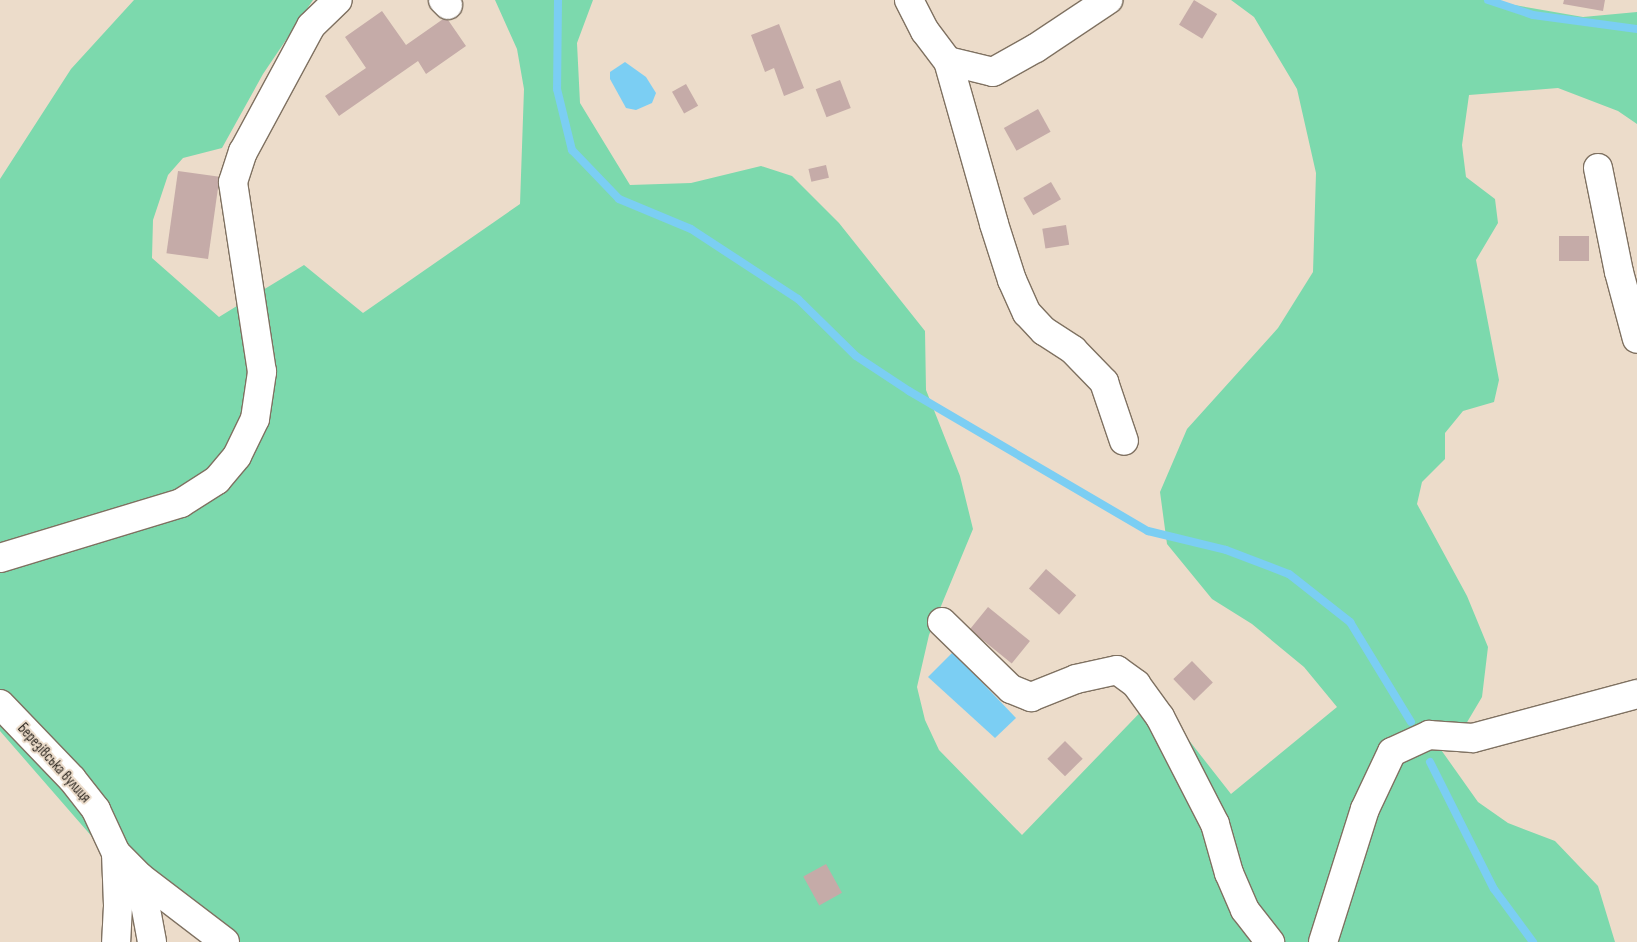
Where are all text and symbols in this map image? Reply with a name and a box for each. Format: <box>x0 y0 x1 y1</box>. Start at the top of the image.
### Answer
street label: Березівська вулиця <box>14 720 94 806</box>

